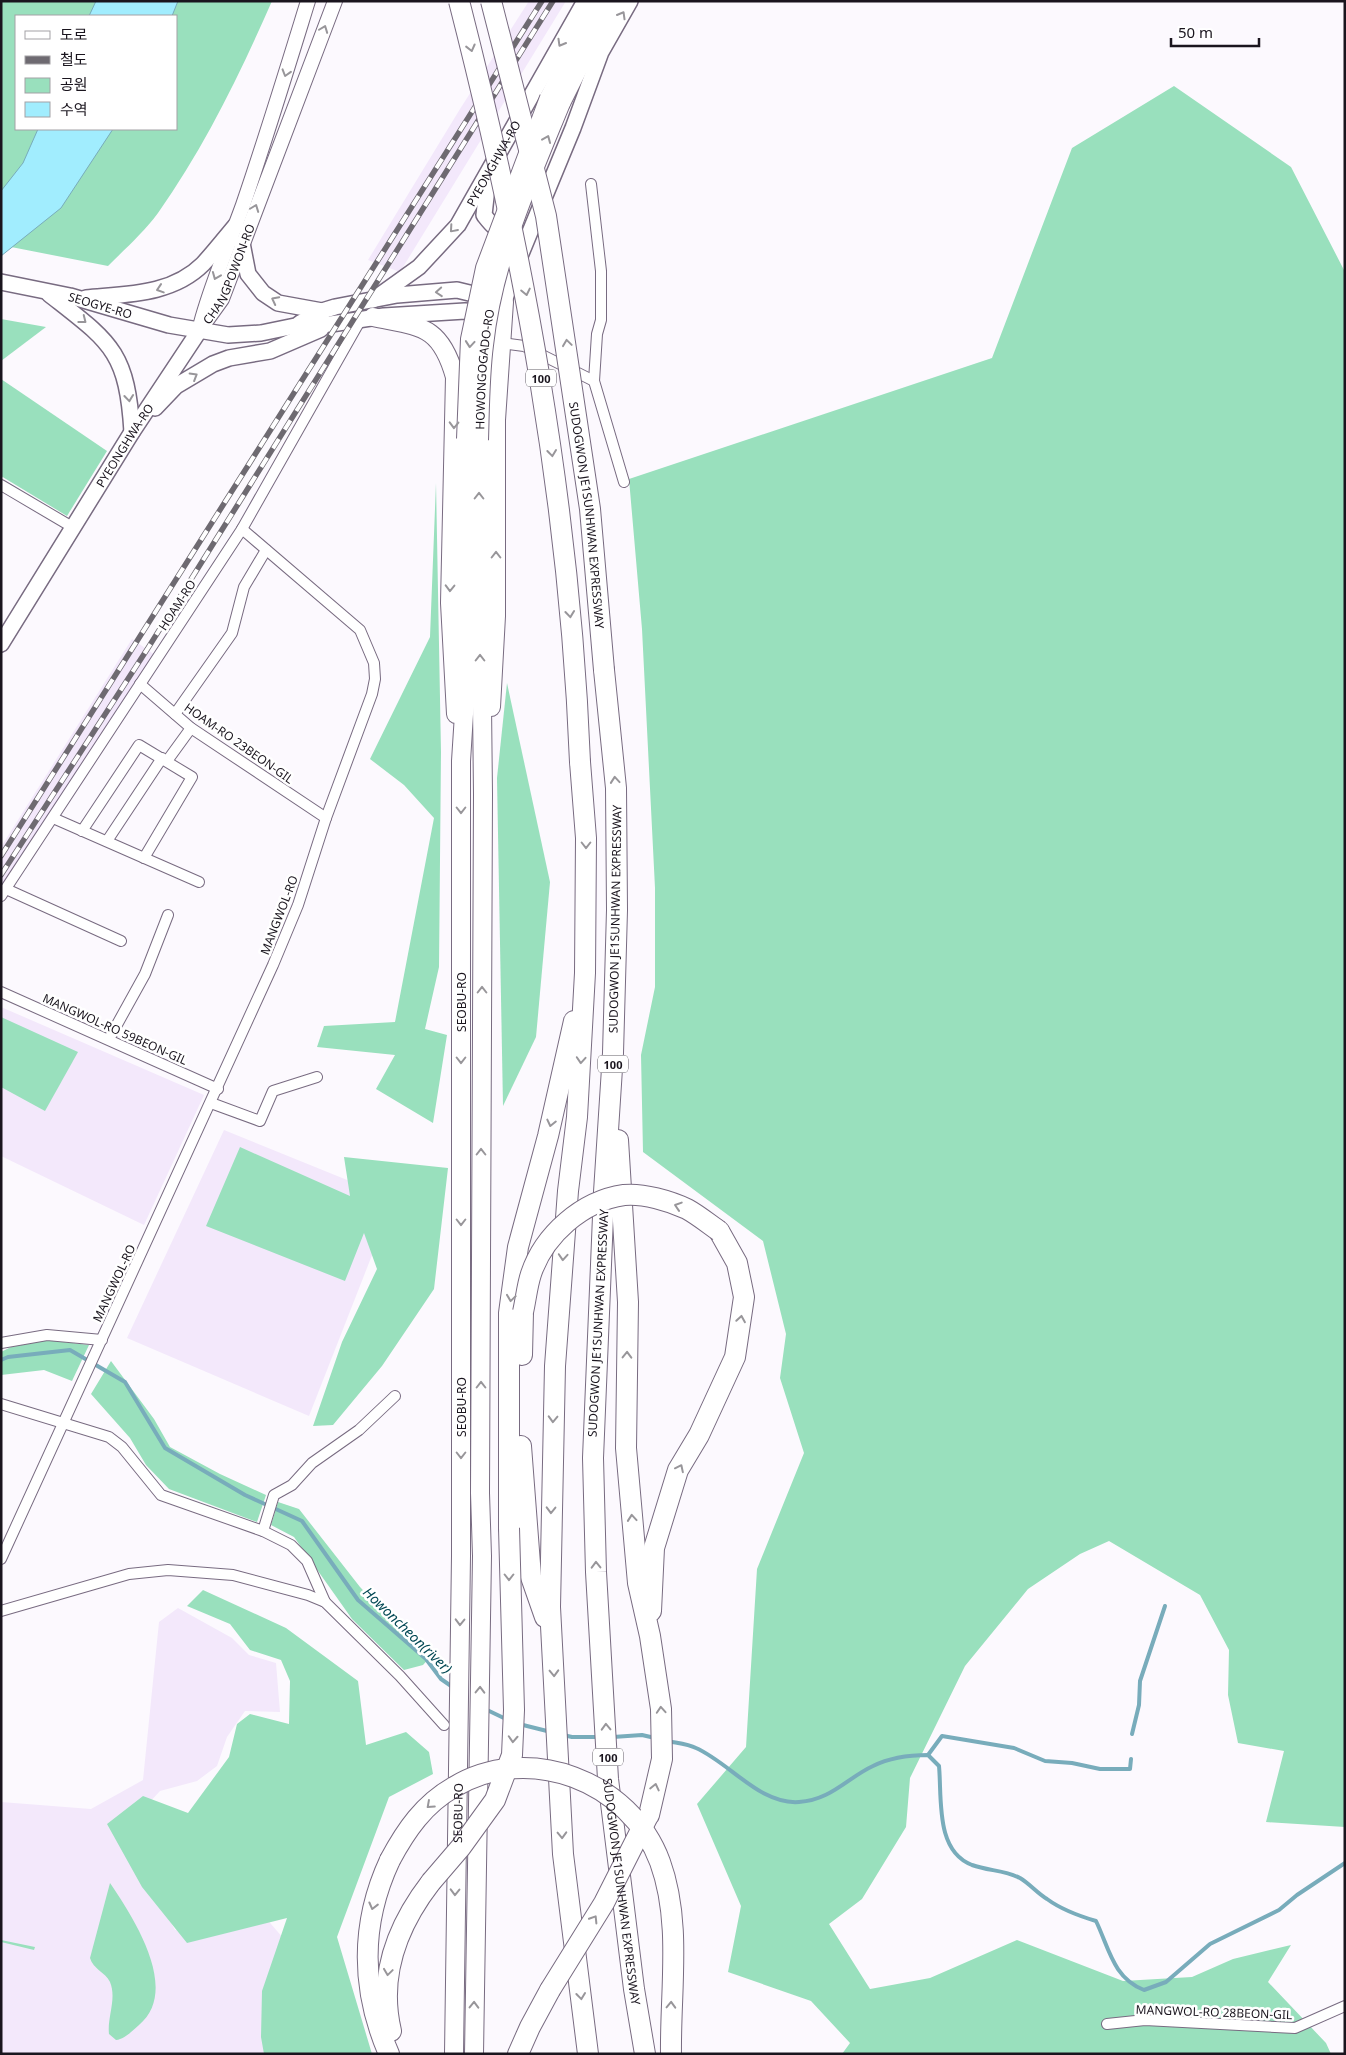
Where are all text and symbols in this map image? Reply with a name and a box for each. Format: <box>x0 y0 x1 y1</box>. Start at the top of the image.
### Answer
one-way arrow <box>616 12 626 21</box>
legend <box>15 15 178 130</box>
scale bar <box>1171 15 1258 47</box>
text: 50 m <box>1178 22 1213 42</box>
text: 도로 <box>60 24 88 44</box>
one-way arrow <box>318 25 328 34</box>
one-way arrow <box>557 38 567 47</box>
one-way arrow <box>465 44 476 53</box>
text: 철도 <box>60 49 88 69</box>
one-way arrow <box>281 68 291 76</box>
text: 공원 <box>60 74 88 94</box>
text: 수역 <box>60 99 88 119</box>
street label: PYEONGHWA-RO <box>462 117 524 209</box>
one-way arrow <box>540 135 551 144</box>
one-way arrow <box>249 204 259 213</box>
street label: CHANGPOWON-RO <box>198 221 258 327</box>
one-way arrow <box>450 224 459 233</box>
one-way arrow <box>212 271 222 280</box>
one-way arrow <box>157 283 165 293</box>
one-way arrow <box>435 286 443 297</box>
street label: SEOGYE-RO <box>66 288 134 322</box>
one-way arrow <box>520 288 531 297</box>
one-way arrow <box>272 296 281 306</box>
street label: HOWONGOGADO-RO <box>471 307 498 430</box>
one-way arrow <box>77 315 86 323</box>
one-way arrow <box>562 339 572 348</box>
one-way arrow <box>465 340 476 348</box>
road number: 100 <box>526 369 556 386</box>
one-way arrow <box>188 373 197 383</box>
one-way arrow <box>123 394 134 402</box>
street label: PYEONGHWA-RO <box>92 400 157 490</box>
street label: SUDOGWON JE1SUNHWAN EXPRESSWAY <box>565 400 609 630</box>
one-way arrow <box>448 422 459 430</box>
one-way arrow <box>546 449 556 457</box>
one-way arrow <box>474 491 484 499</box>
one-way arrow <box>491 551 501 558</box>
street label: HOAM-RO <box>154 576 200 634</box>
one-way arrow <box>445 584 455 592</box>
one-way arrow <box>564 611 575 619</box>
one-way arrow <box>475 654 485 662</box>
street label: HOAM-RO 23BEON-GIL <box>181 699 297 787</box>
one-way arrow <box>610 776 621 784</box>
street label: SUDOGWON JE1SUNHWAN EXPRESSWAY <box>605 804 625 1033</box>
one-way arrow <box>456 806 466 814</box>
one-way arrow <box>581 842 591 849</box>
street label: MANGWOL-RO <box>256 873 302 957</box>
street label: SEOBU-RO <box>453 972 470 1032</box>
one-way arrow <box>477 986 487 994</box>
street label: MANGWOL-RO 59BEON-GIL <box>40 989 190 1069</box>
one-way arrow <box>456 1056 466 1064</box>
one-way arrow <box>576 1056 587 1064</box>
road number: 100 <box>598 1056 628 1072</box>
one-way arrow <box>546 1118 557 1127</box>
one-way arrow <box>476 1148 486 1156</box>
one-way arrow <box>674 1202 682 1212</box>
street label: SUDOGWON JE1SUNHWAN EXPRESSWAY <box>584 1208 612 1437</box>
one-way arrow <box>456 1219 466 1227</box>
street label: MANGWOL-RO <box>89 1241 139 1325</box>
one-way arrow <box>558 1253 569 1261</box>
one-way arrow <box>506 1294 516 1302</box>
one-way arrow <box>735 1314 745 1323</box>
one-way arrow <box>622 1351 632 1359</box>
street label: SEOBU-RO <box>453 1377 470 1437</box>
one-way arrow <box>476 1381 486 1388</box>
one-way arrow <box>548 1415 559 1423</box>
one-way arrow <box>456 1452 466 1459</box>
one-way arrow <box>674 1464 684 1473</box>
one-way arrow <box>546 1507 556 1515</box>
one-way arrow <box>627 1513 638 1521</box>
one-way arrow <box>591 1561 601 1569</box>
one-way arrow <box>504 1573 514 1581</box>
water label: Howoncheon(river) <box>359 1583 457 1677</box>
one-way arrow <box>454 1618 465 1626</box>
one-way arrow <box>549 1669 560 1677</box>
one-way arrow <box>475 1686 485 1694</box>
one-way arrow <box>655 1706 666 1714</box>
one-way arrow <box>601 1723 612 1731</box>
one-way arrow <box>507 1735 518 1743</box>
road number: 100 <box>593 1748 623 1765</box>
street label: SUDOGWON JE1SUNHWAN EXPRESSWAY <box>599 1777 645 2007</box>
one-way arrow <box>649 1782 660 1791</box>
street label: SEOBU-RO <box>448 1783 466 1843</box>
one-way arrow <box>426 1799 435 1808</box>
one-way arrow <box>557 1831 568 1839</box>
one-way arrow <box>450 1889 460 1897</box>
one-way arrow <box>369 1901 379 1909</box>
one-way arrow <box>588 1915 598 1924</box>
one-way arrow <box>383 1969 394 1977</box>
one-way arrow <box>575 1992 585 2001</box>
one-way arrow <box>469 2001 479 2008</box>
one-way arrow <box>666 2001 676 2008</box>
street label: MANGWOL-RO 28BEON-GIL <box>1135 2001 1293 2023</box>

